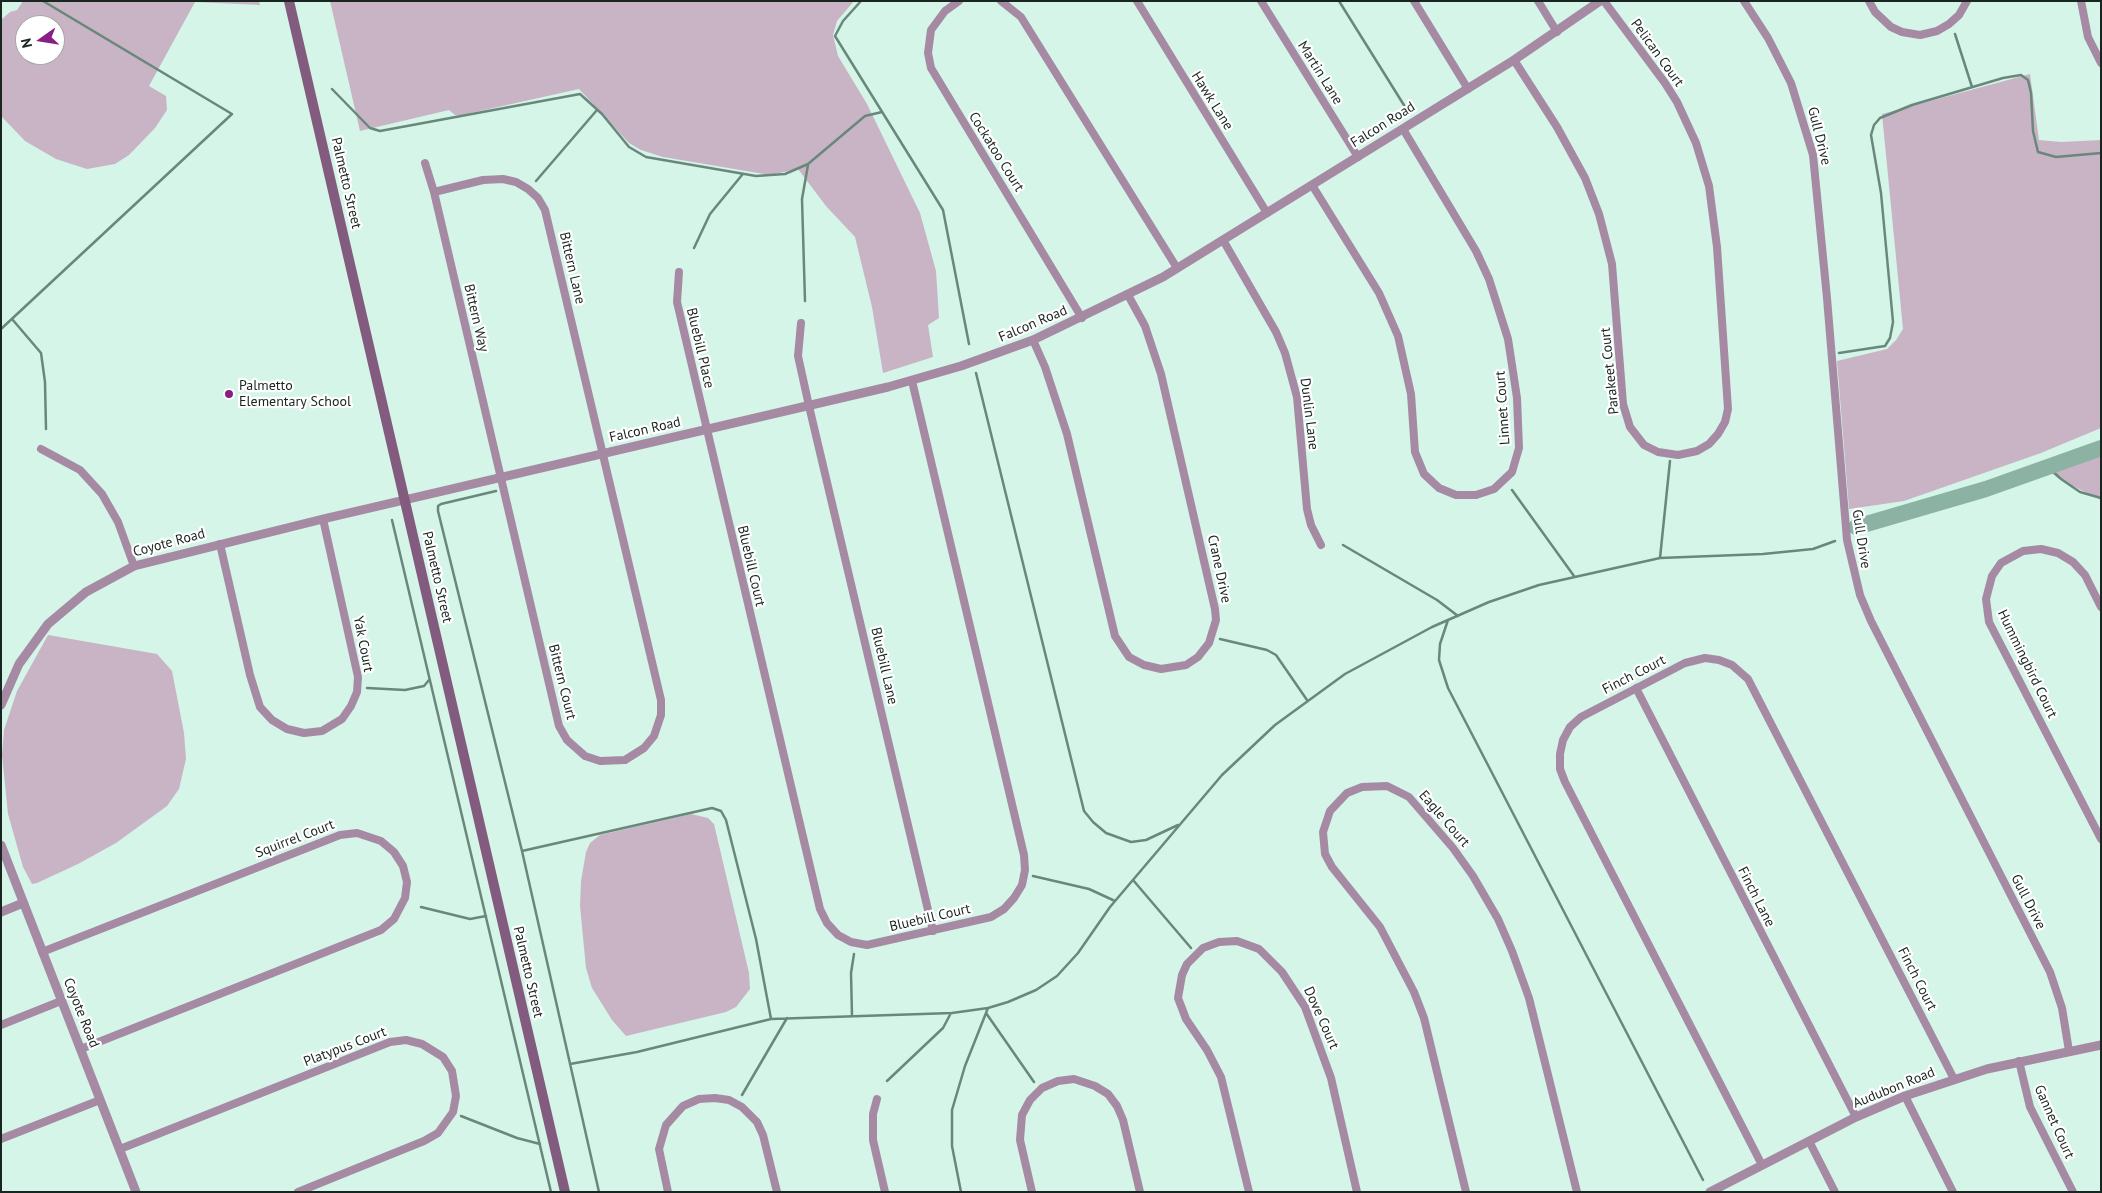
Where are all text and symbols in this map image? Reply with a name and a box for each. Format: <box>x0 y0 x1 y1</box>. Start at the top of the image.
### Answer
north arrow <box>15 15 65 65</box>
street label: Pelican Court <box>1627 16 1687 90</box>
text: N <box>17 37 36 50</box>
street label: Martin Lane <box>1294 38 1346 108</box>
street label: Hawk Lane <box>1187 69 1237 133</box>
street label: Falcon Road <box>1348 99 1418 151</box>
street label: Gull Drive <box>1804 105 1834 167</box>
street label: Cockatoo Court <box>965 109 1027 195</box>
street label: Palmetto Street <box>327 136 365 230</box>
street label: Bittern Lane <box>556 230 588 306</box>
street label: Bittern Way <box>460 282 492 354</box>
street label: Falcon Road <box>996 302 1070 346</box>
street label: Bluebill Place <box>683 306 717 390</box>
street label: Parakeet Court <box>1597 327 1623 415</box>
street label: Linnet Court <box>1492 370 1514 446</box>
street label: Dunlin Lane <box>1296 377 1322 451</box>
place label: Palmetto Elementary School <box>239 378 351 411</box>
marker: Palmetto Elementary School <box>223 388 235 400</box>
street label: Falcon Road <box>608 414 682 446</box>
street label: Gull Drive <box>1848 508 1874 570</box>
street label: Bluebill Court <box>734 524 768 608</box>
street label: Coyote Road <box>131 525 207 561</box>
street label: Palmetto Street <box>418 530 456 624</box>
street label: Crane Drive <box>1204 533 1234 605</box>
street label: Hummingbird Court <box>1993 607 2061 721</box>
street label: Yak Court <box>349 615 377 673</box>
street label: Bluebill Lane <box>867 626 901 706</box>
street label: Bittern Court <box>545 643 579 721</box>
street label: Finch Court <box>1600 652 1668 698</box>
street label: Eagle Court <box>1415 787 1473 851</box>
street label: Squirrel Court <box>253 816 337 862</box>
street label: Finch Lane <box>1734 864 1778 930</box>
street label: Gull Drive <box>2007 872 2049 932</box>
street label: Bluebill Court <box>888 901 972 935</box>
street label: Palmetto Street <box>509 925 547 1019</box>
street label: Finch Court <box>1894 945 1940 1013</box>
street label: Coyote Road <box>59 976 103 1050</box>
street label: Dove Court <box>1300 984 1342 1052</box>
street label: Platypus Court <box>301 1024 389 1070</box>
street label: Audubon Road <box>1851 1064 1937 1112</box>
street label: Gannet Court <box>2030 1083 2078 1161</box>

